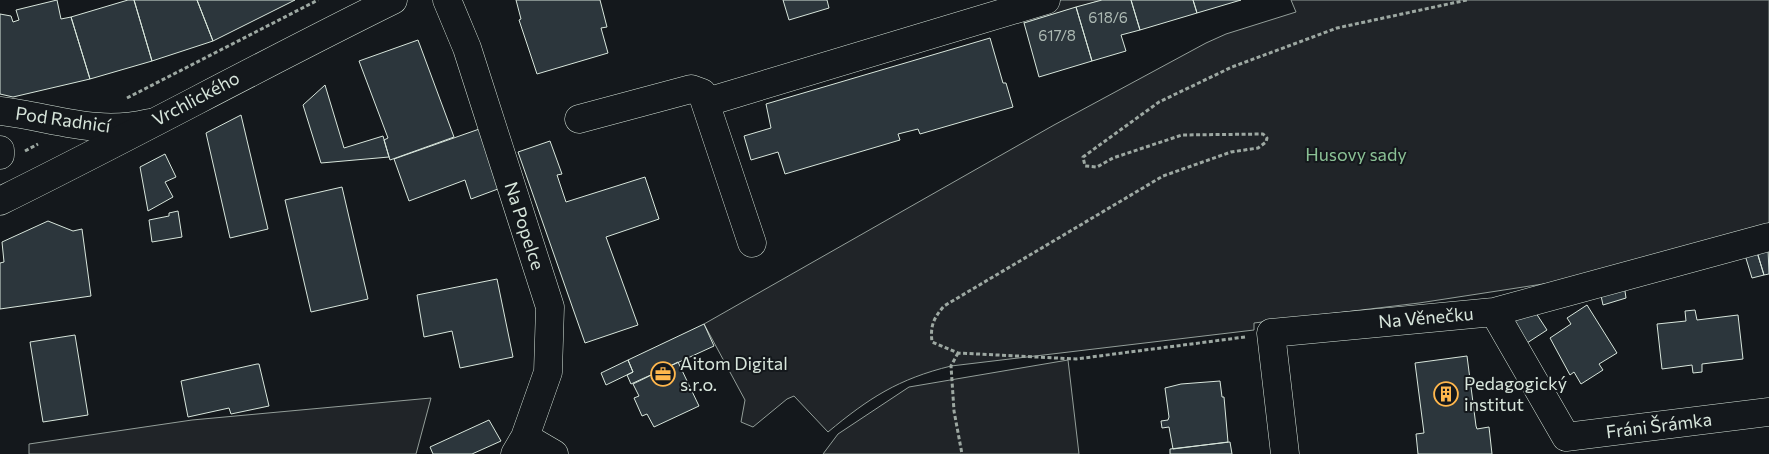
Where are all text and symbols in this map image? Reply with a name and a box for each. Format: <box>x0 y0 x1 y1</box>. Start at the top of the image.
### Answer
house number: 618/6 <box>1088 8 1128 26</box>
house number: 617/8 <box>1038 26 1076 44</box>
street label: Vrchlického <box>148 66 243 130</box>
street label: Pod Radnicí <box>14 101 113 137</box>
park label: Husovy sady <box>1305 143 1407 165</box>
street label: Na Popelce <box>500 179 550 273</box>
street label: Na Věnečku <box>1377 302 1474 332</box>
place label: Aitom Digital s.r.o. <box>680 352 788 395</box>
office icon: Aitom Digital s.r.o. <box>650 361 676 387</box>
place label: Pedagogický institut <box>1464 372 1567 415</box>
building icon: Pedagogický institut <box>1433 381 1459 407</box>
street label: Fráni Šrámka <box>1605 408 1713 442</box>

